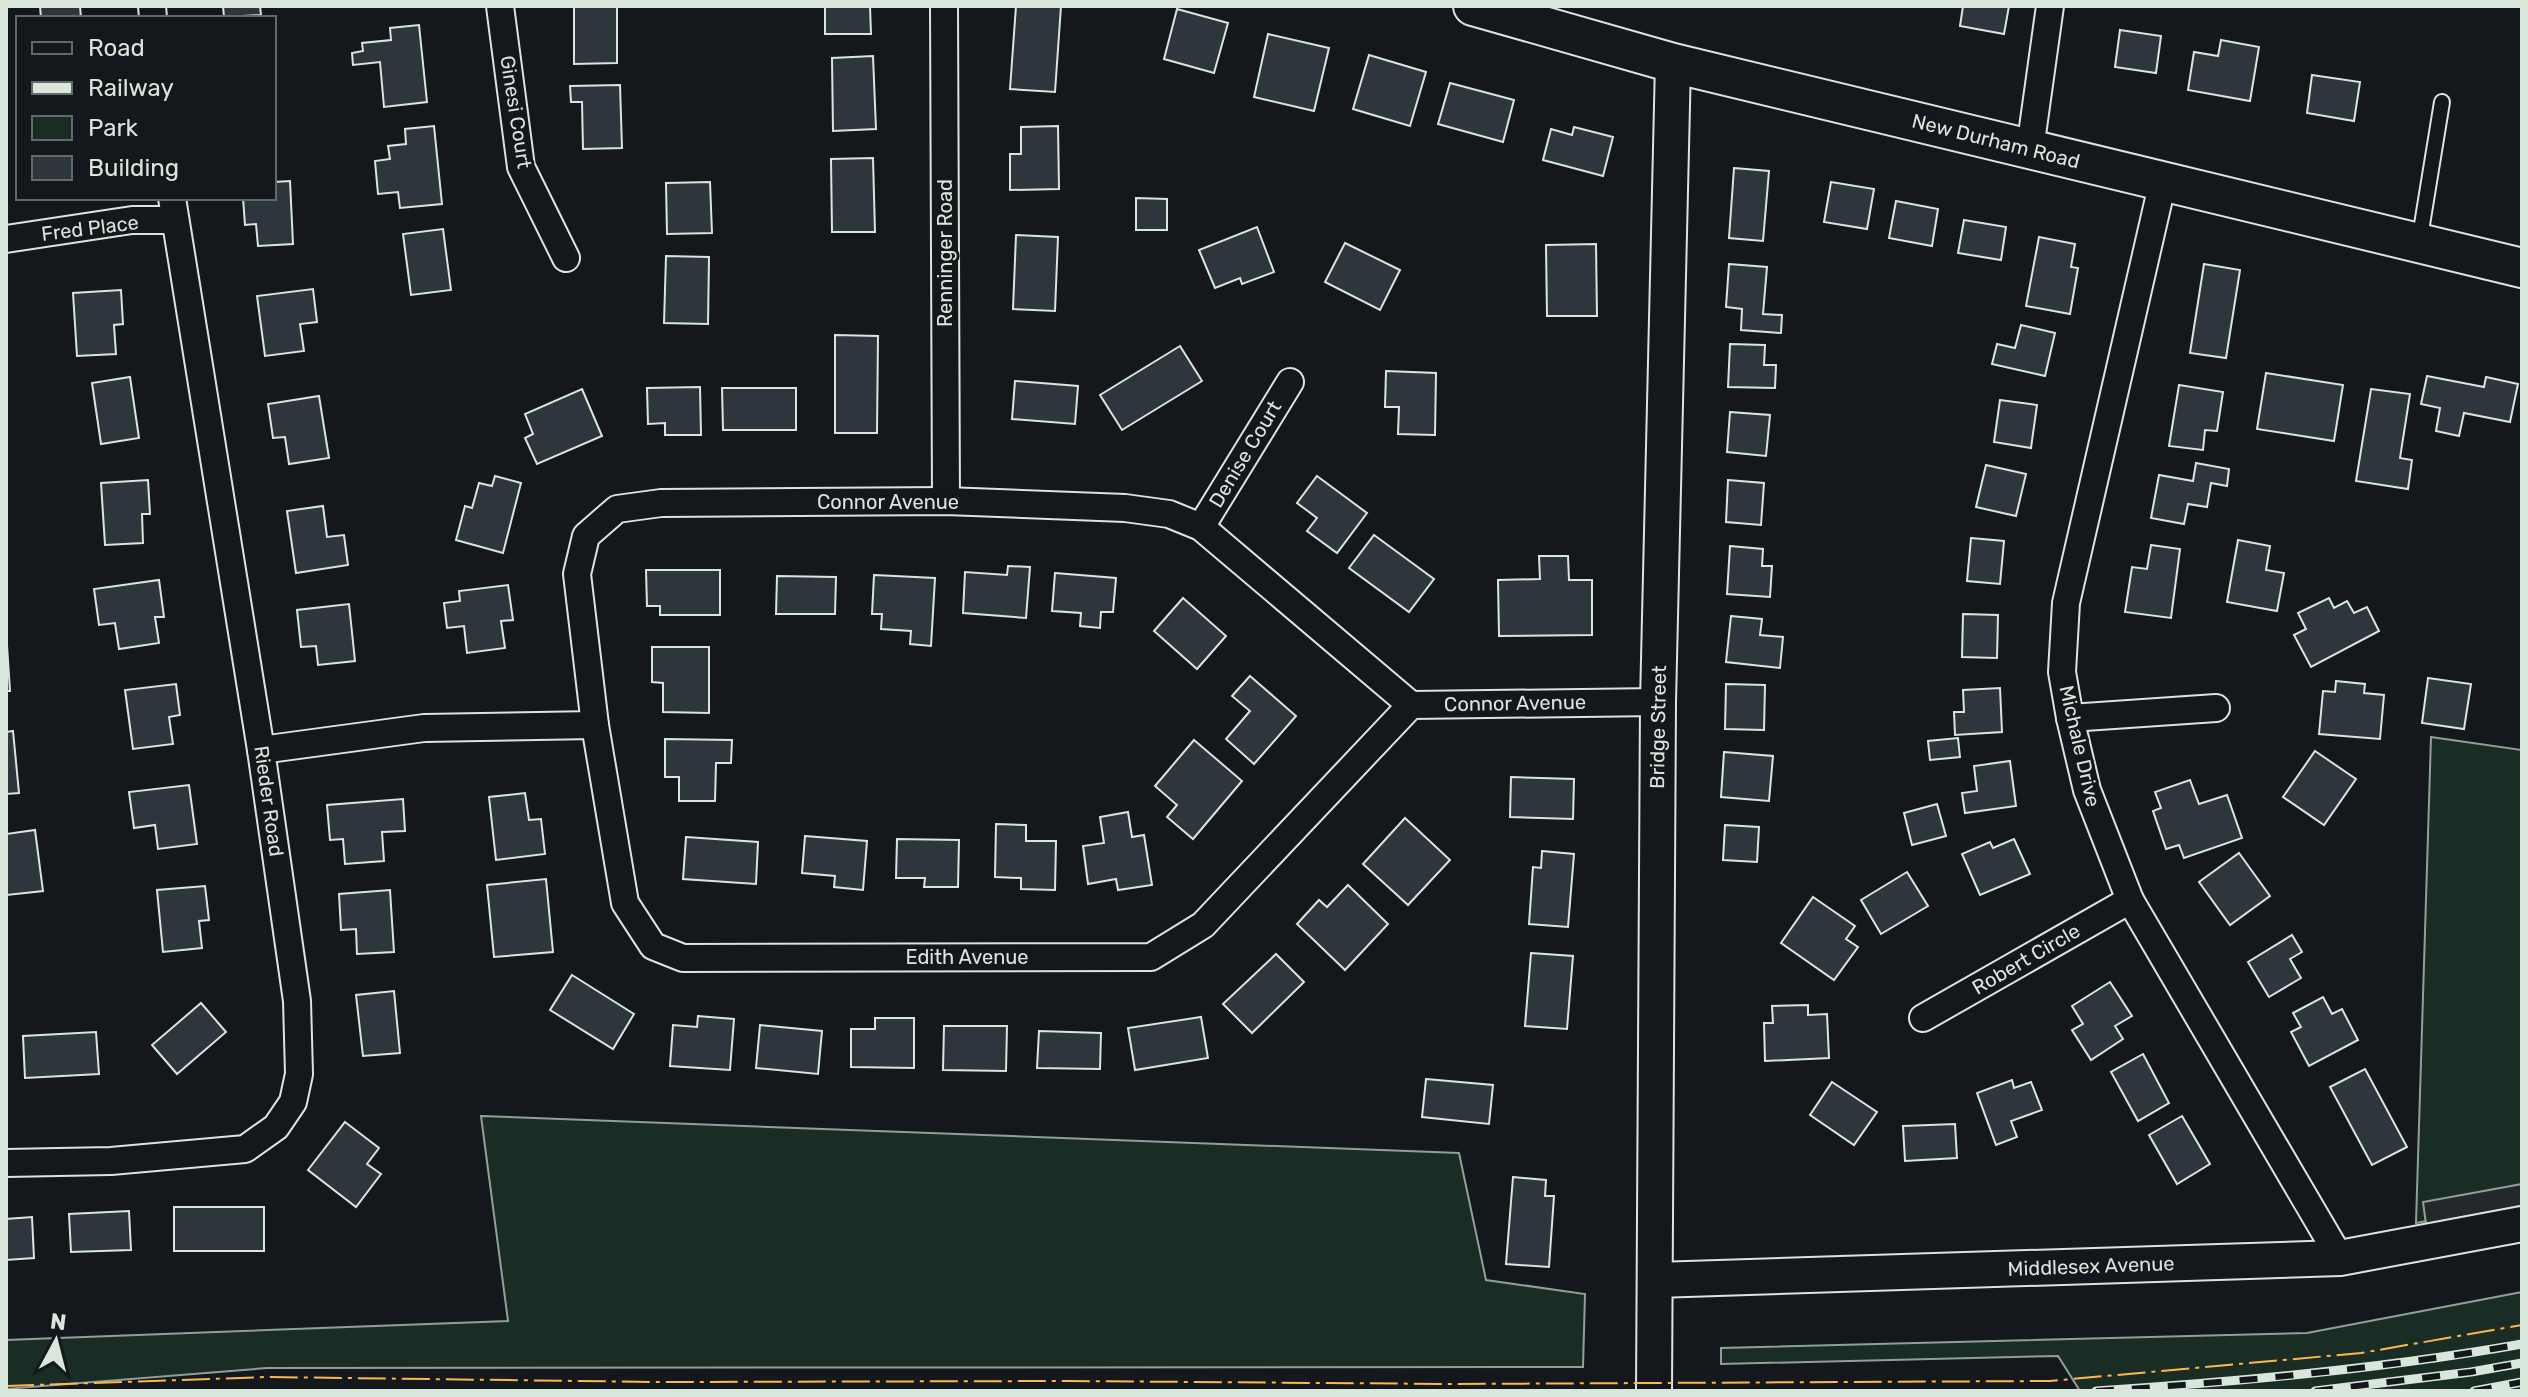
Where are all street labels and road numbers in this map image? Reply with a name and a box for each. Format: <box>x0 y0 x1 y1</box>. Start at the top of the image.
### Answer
street label: Ginesi Court <box>495 54 537 170</box>
street label: New Durham Road <box>1910 109 2082 173</box>
street label: Renninger Road <box>933 179 957 327</box>
street label: Fred Place <box>40 210 140 246</box>
street label: Denise Court <box>1204 396 1286 512</box>
street label: Connor Avenue <box>817 490 959 514</box>
street label: Bridge Street <box>1645 665 1671 789</box>
street label: Michale Drive <box>2054 683 2106 809</box>
street label: Connor Avenue <box>1444 690 1586 716</box>
street label: Rieder Road <box>249 744 289 858</box>
street label: Robert Circle <box>1968 918 2084 1000</box>
street label: Edith Avenue <box>905 945 1029 969</box>
street label: Middlesex Avenue <box>2007 1251 2175 1281</box>

